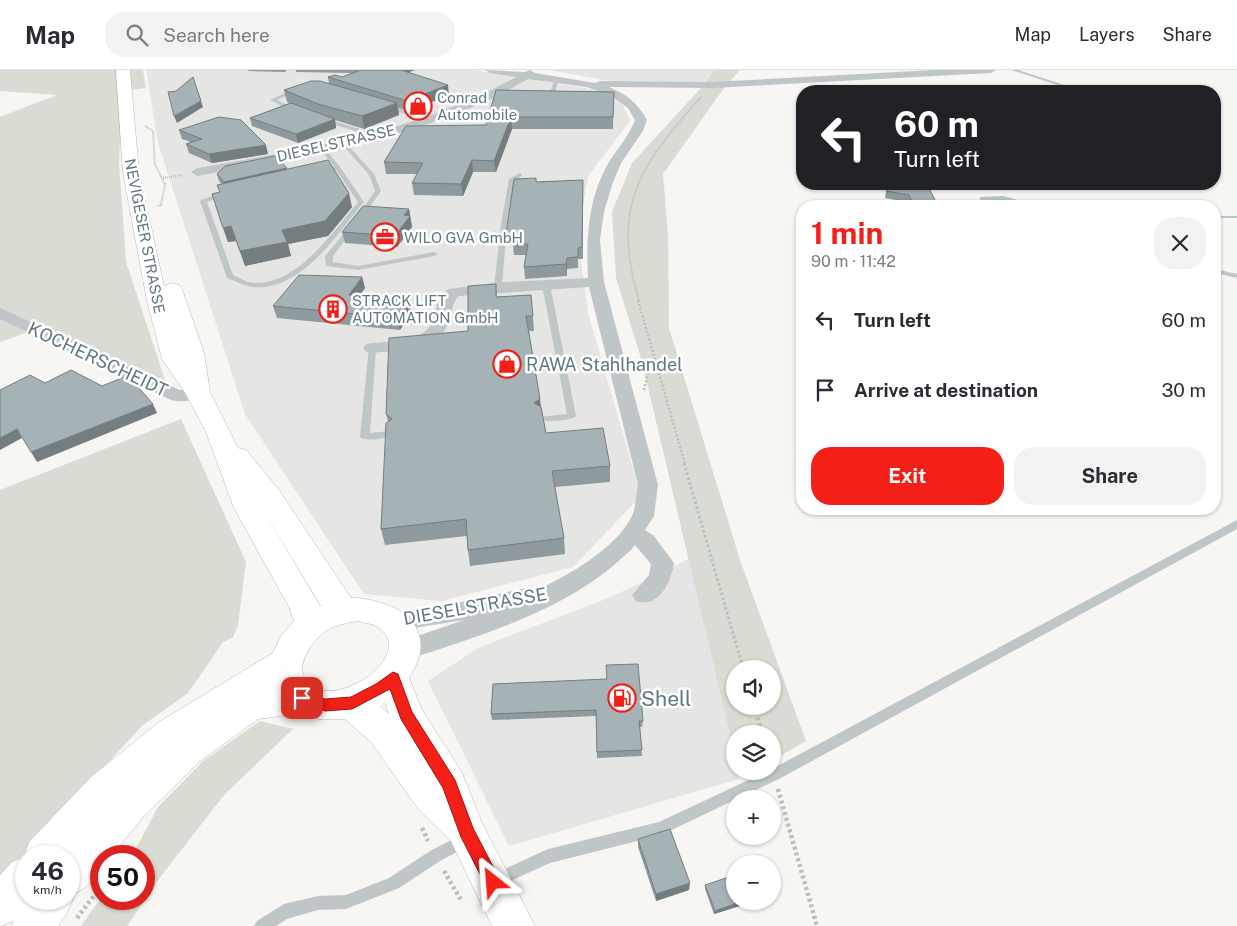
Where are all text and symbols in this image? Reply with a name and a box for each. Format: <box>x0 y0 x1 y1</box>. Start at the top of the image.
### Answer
search box <box>105 12 455 57</box>
text: Map <box>25 21 75 49</box>
icon: search <box>123 21 151 49</box>
text: Search here <box>163 24 270 46</box>
text: Map <box>1015 24 1051 45</box>
text: Layers <box>1079 24 1135 45</box>
text: Share <box>1163 24 1212 45</box>
place label: Conrad Automobile <box>437 89 517 123</box>
shop icon: Conrad Automobile <box>403 91 433 121</box>
text: 60 m <box>894 104 979 145</box>
icon: left <box>811 105 876 170</box>
street label: DIESELSTRASSE <box>275 121 397 165</box>
text: Turn left <box>894 146 980 172</box>
street label: NEVIGESER STRASSE <box>122 157 168 315</box>
text: 1 min <box>811 215 883 251</box>
button: close <box>1154 217 1206 269</box>
office icon: WILO GVA GmbH <box>370 222 400 252</box>
place label: WILO GVA GmbH <box>404 229 523 246</box>
text: 90 m · 11:42 <box>811 252 896 271</box>
place label: STRACK LIFT AUTOMATION GmbH <box>352 292 498 326</box>
building icon: STRACK LIFT AUTOMATION GmbH <box>318 294 348 324</box>
icon: left <box>811 306 839 334</box>
text: Turn left <box>854 309 931 331</box>
text: 60 m <box>1162 309 1206 331</box>
street label: KOCHERSCHEIDT <box>25 317 172 401</box>
shop icon: RAWA Stahlhandel <box>492 349 522 379</box>
place label: RAWA Stahlhandel <box>526 354 683 375</box>
icon: arrive <box>811 376 839 404</box>
text: Arrive at destination <box>854 379 1038 401</box>
text: 30 m <box>1161 379 1206 401</box>
button: Exit <box>811 447 1004 505</box>
button: Share <box>1014 447 1206 505</box>
street label: DIESELSTRASSE <box>402 583 548 629</box>
map controls <box>726 660 781 910</box>
button: sound <box>726 660 781 715</box>
pin <box>281 677 323 719</box>
fuel station icon: Shell <box>607 683 637 713</box>
icon: arrive <box>288 684 316 712</box>
place label: Shell <box>641 686 691 711</box>
button: layers <box>726 725 781 780</box>
button: + <box>726 790 781 845</box>
speed limit sign: 50 <box>90 845 155 910</box>
position arrow <box>466 855 518 907</box>
button: − <box>726 855 781 910</box>
text: 46 <box>31 856 64 886</box>
text: km/h <box>33 883 62 897</box>

